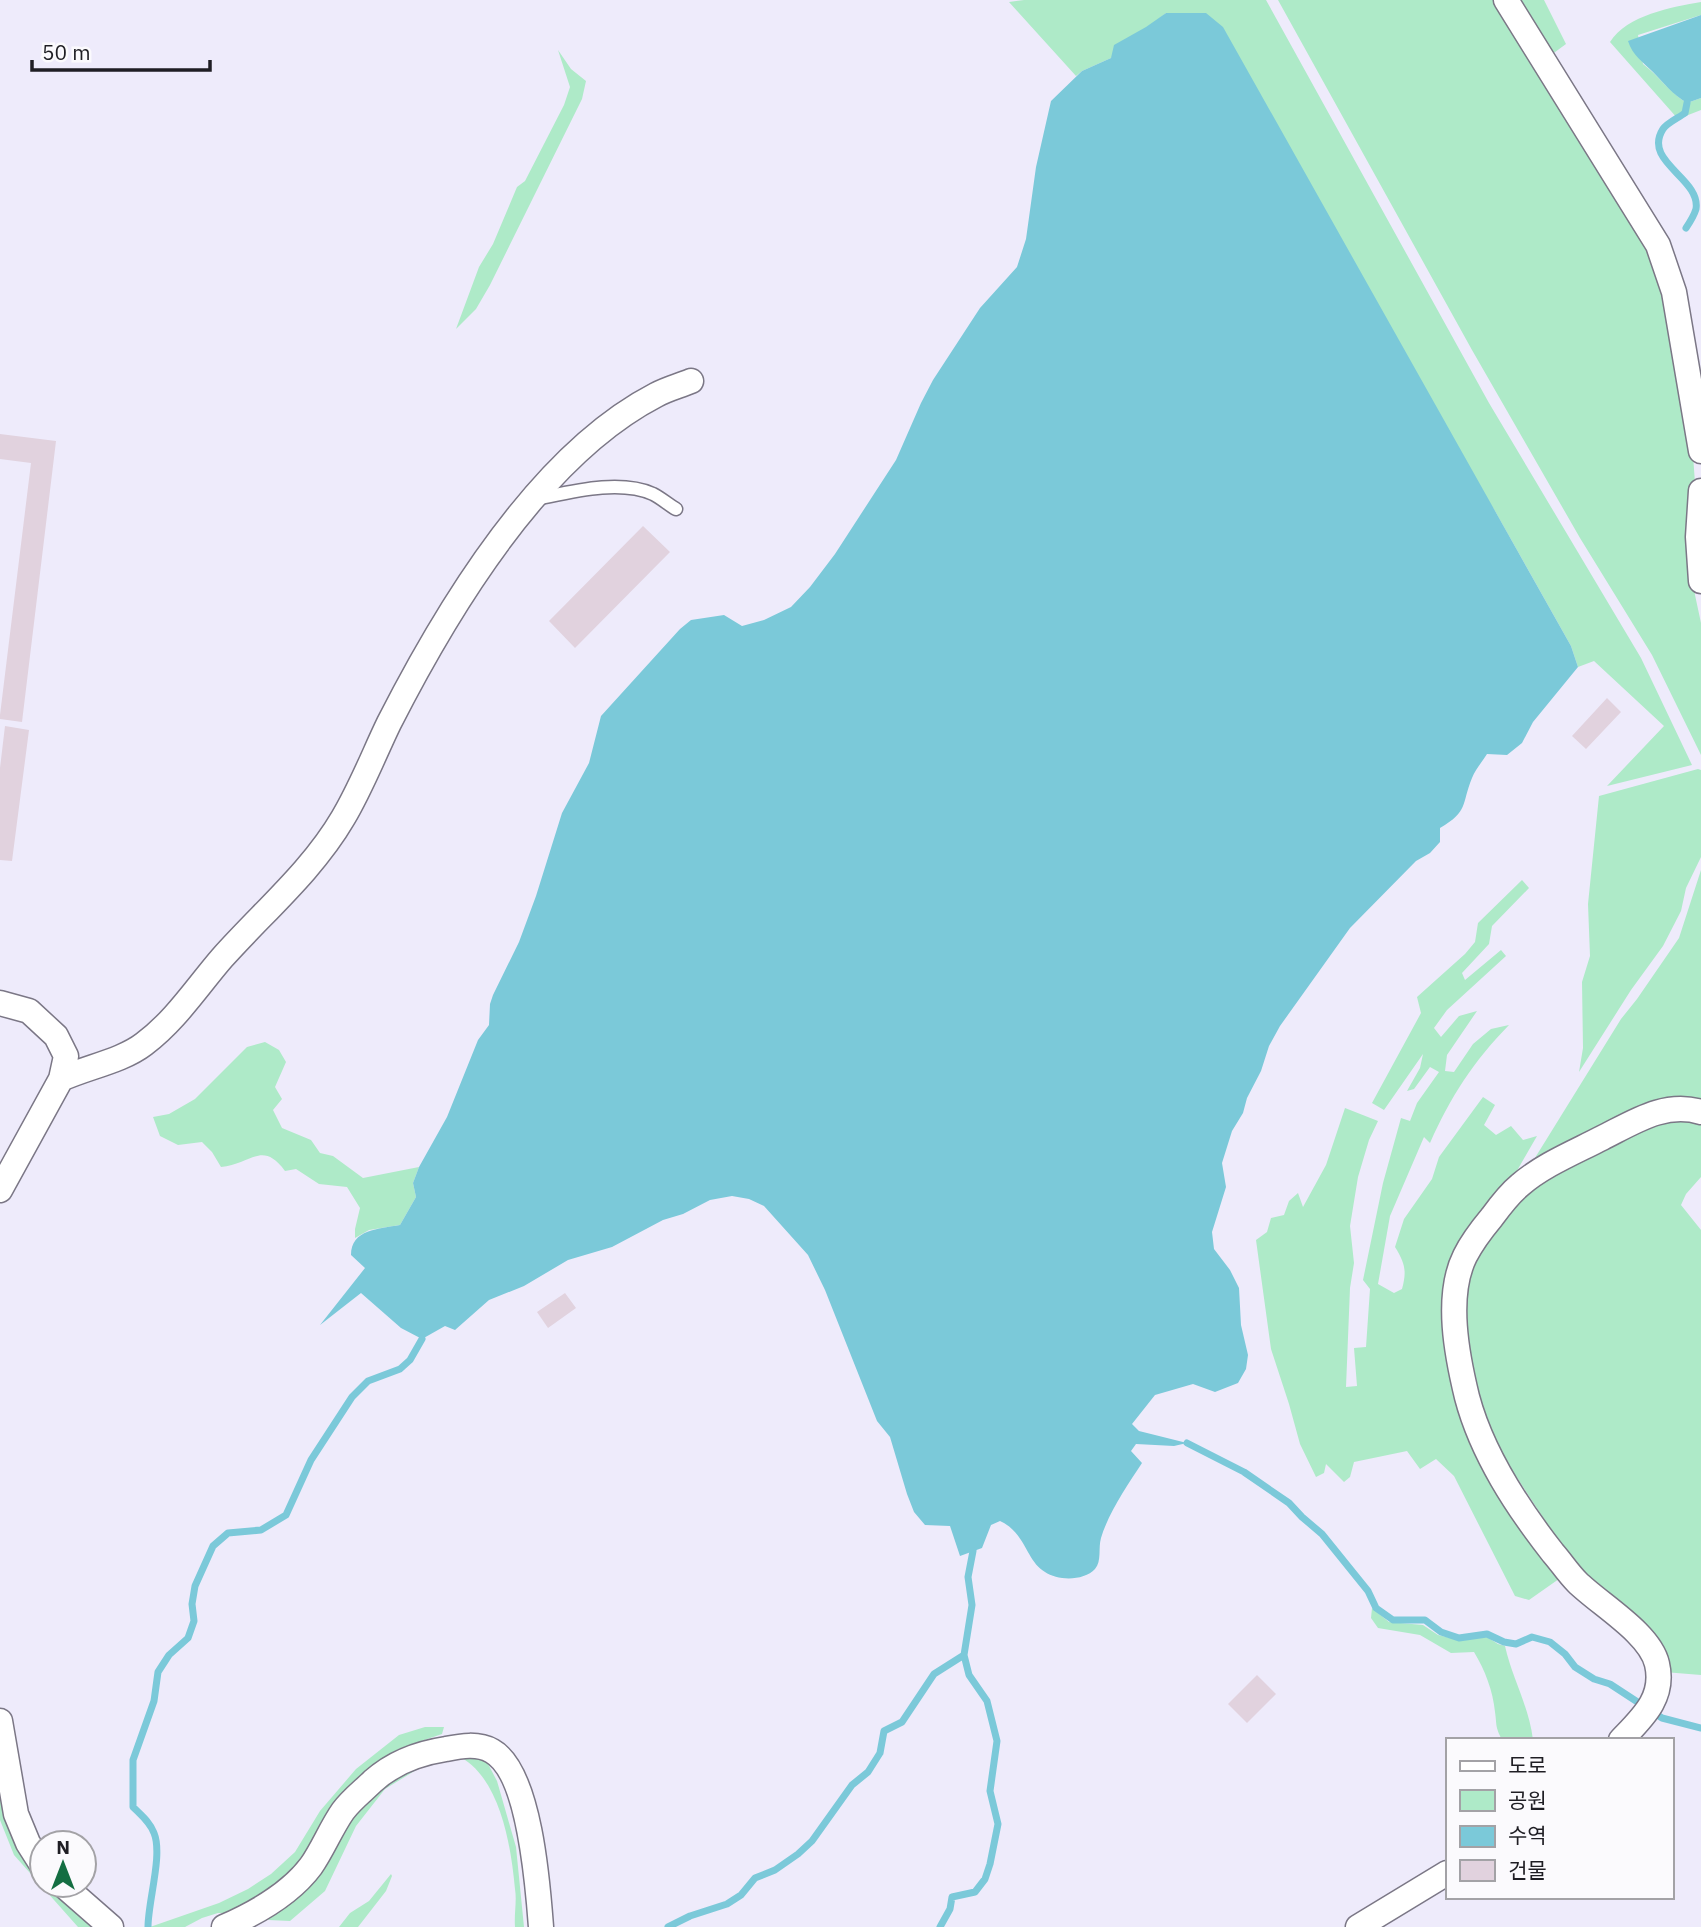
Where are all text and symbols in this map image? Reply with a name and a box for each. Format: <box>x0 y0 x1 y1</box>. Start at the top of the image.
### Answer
scale bar <box>32 28 210 72</box>
text: 50 m <box>42 38 91 66</box>
legend <box>1446 1738 1673 1899</box>
text: 도로 <box>1508 1751 1547 1779</box>
text: 공원 <box>1508 1786 1547 1814</box>
text: 수역 <box>1508 1821 1547 1849</box>
north arrow <box>28 1829 98 1899</box>
text: N <box>56 1835 70 1859</box>
text: 건물 <box>1508 1856 1547 1884</box>

